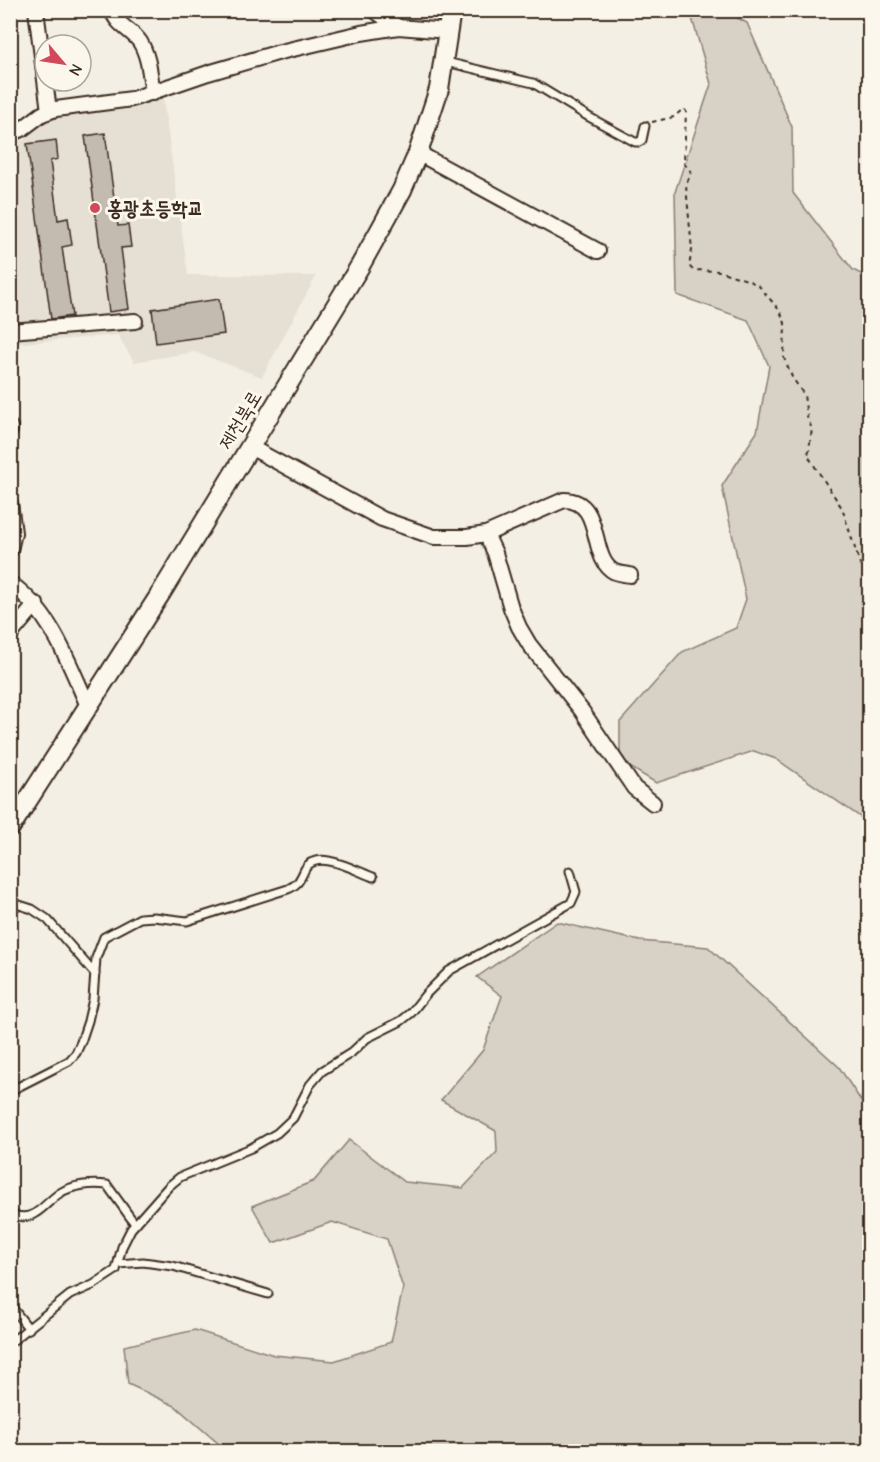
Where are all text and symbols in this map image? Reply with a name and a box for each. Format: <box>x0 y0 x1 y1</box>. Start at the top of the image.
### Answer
north arrow <box>33 33 93 93</box>
text: N <box>65 61 86 79</box>
place label: 홍광초등학교 <box>107 197 204 220</box>
marker: 홍광초등학교 <box>88 201 102 215</box>
street label: 제천북로 <box>214 386 266 454</box>

